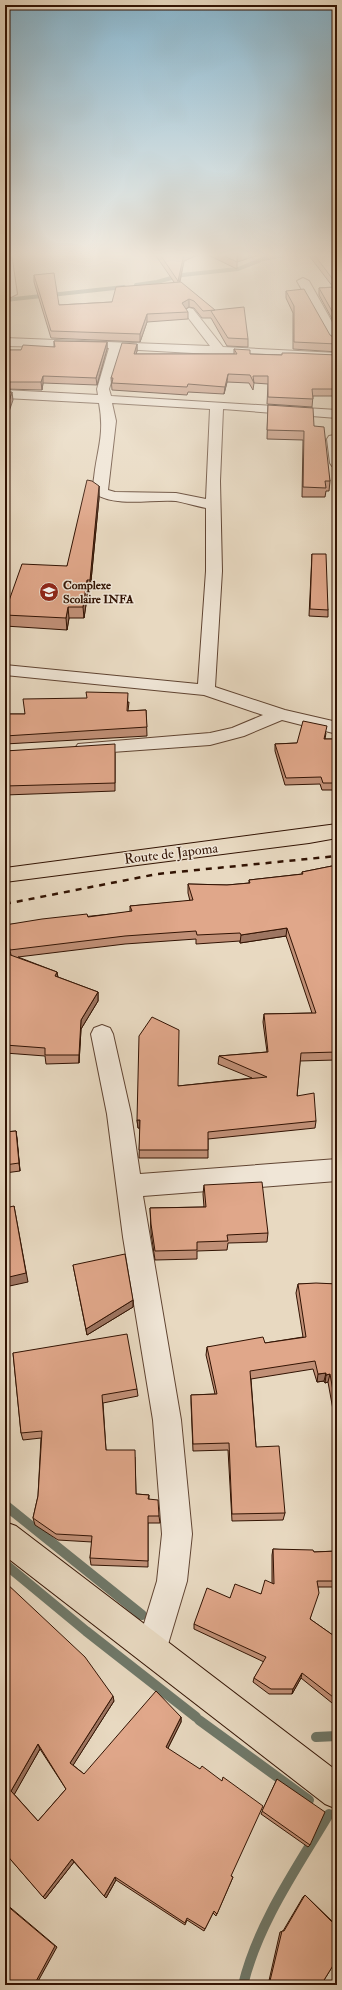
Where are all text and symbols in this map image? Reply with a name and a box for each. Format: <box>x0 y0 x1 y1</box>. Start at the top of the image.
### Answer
place label: Complexe Scolaire INFA <box>63 578 134 607</box>
school or university icon: Complexe Scolaire INFA <box>38 581 60 603</box>
street label: Route de Japoma <box>123 839 219 869</box>

